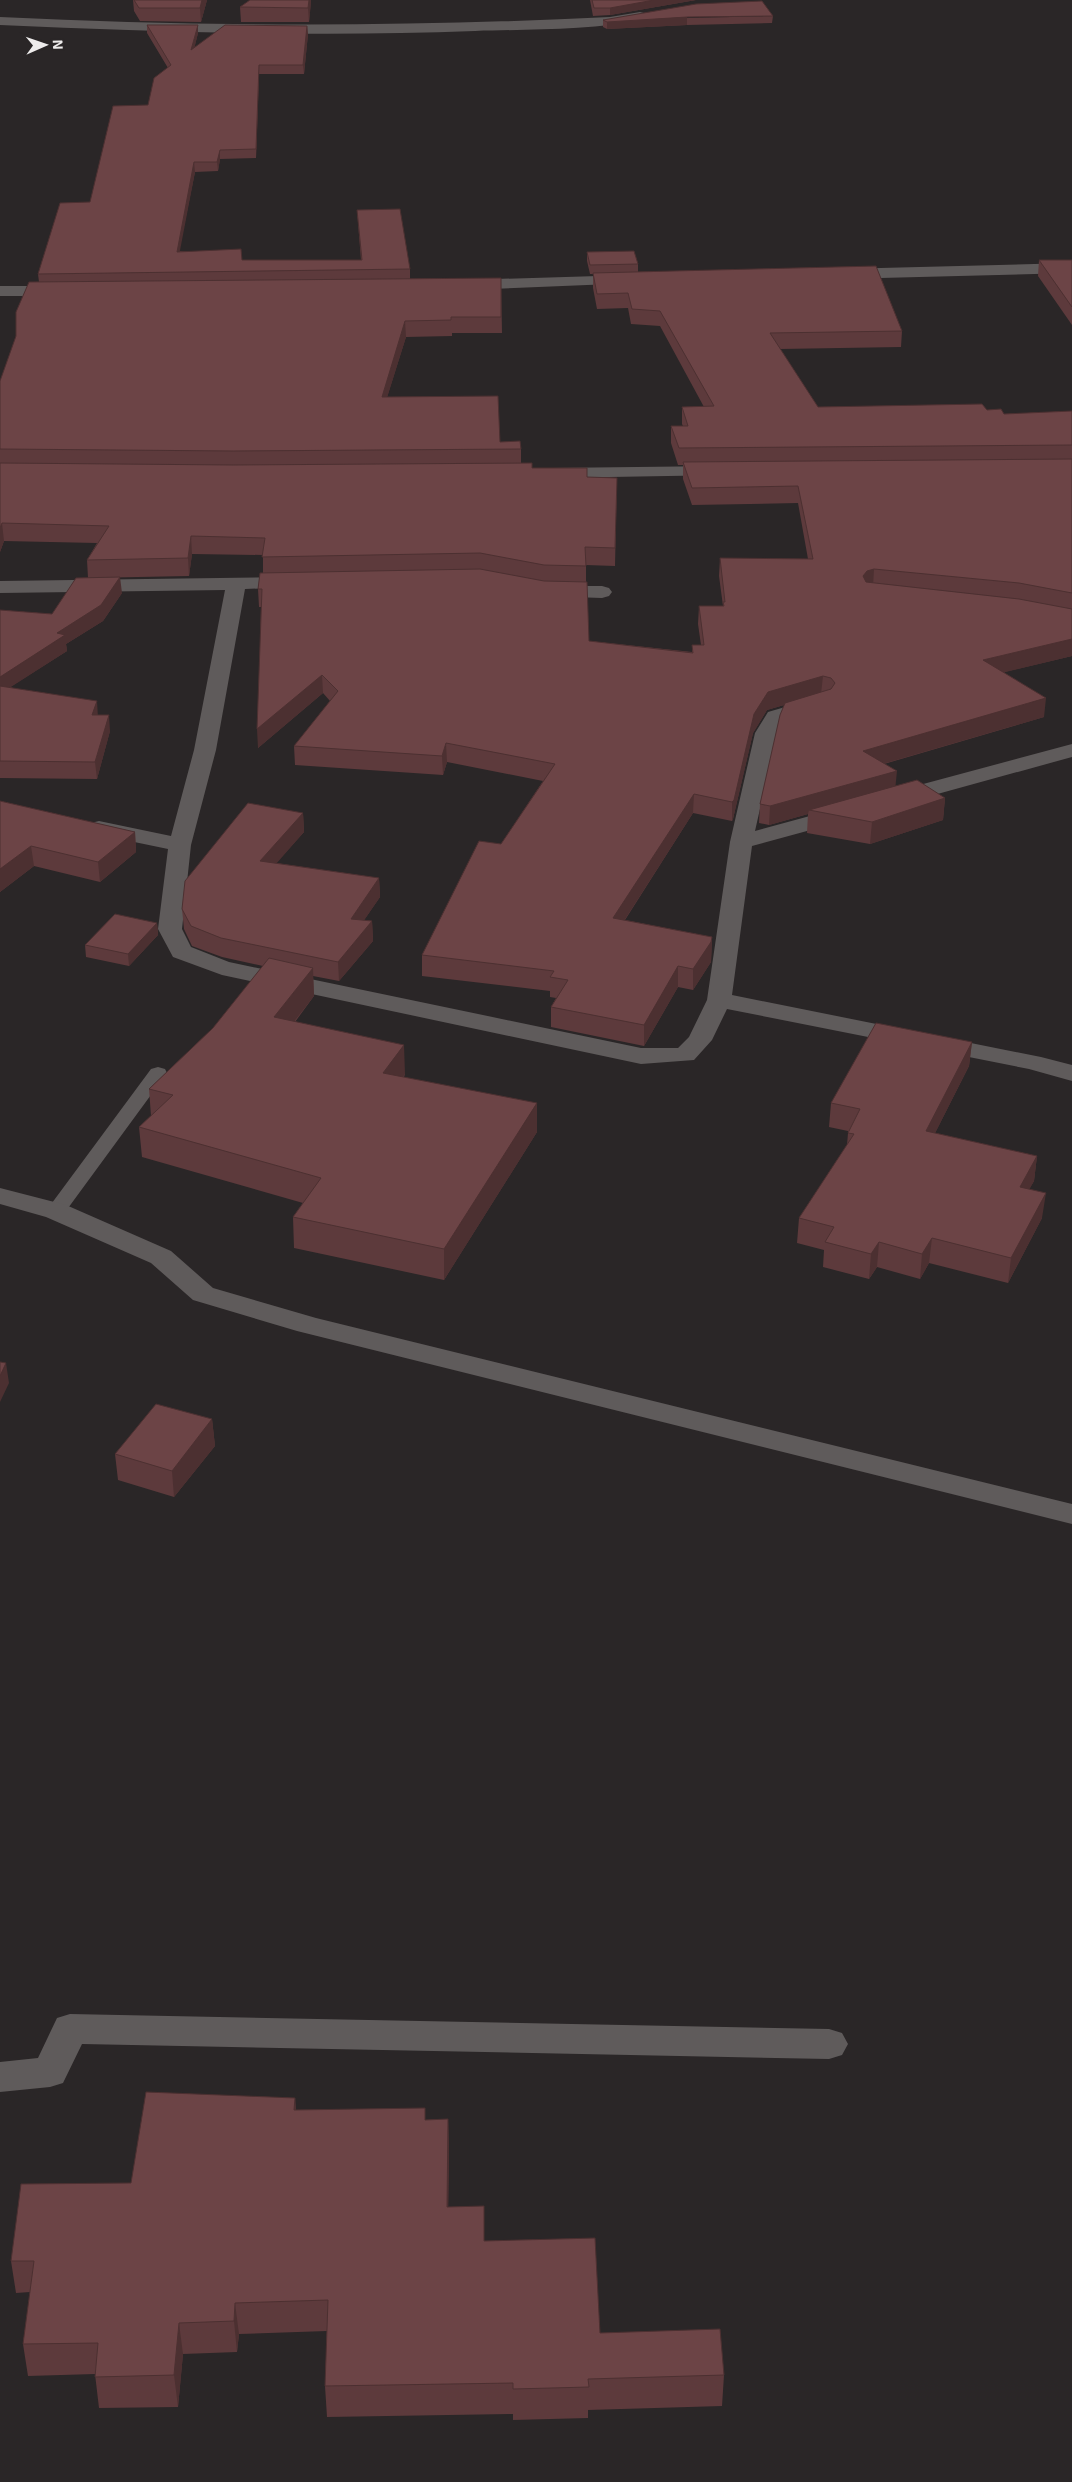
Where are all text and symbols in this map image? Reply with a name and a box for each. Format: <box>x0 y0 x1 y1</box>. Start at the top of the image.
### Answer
north arrow <box>20 20 70 70</box>
text: N <box>50 39 67 50</box>

